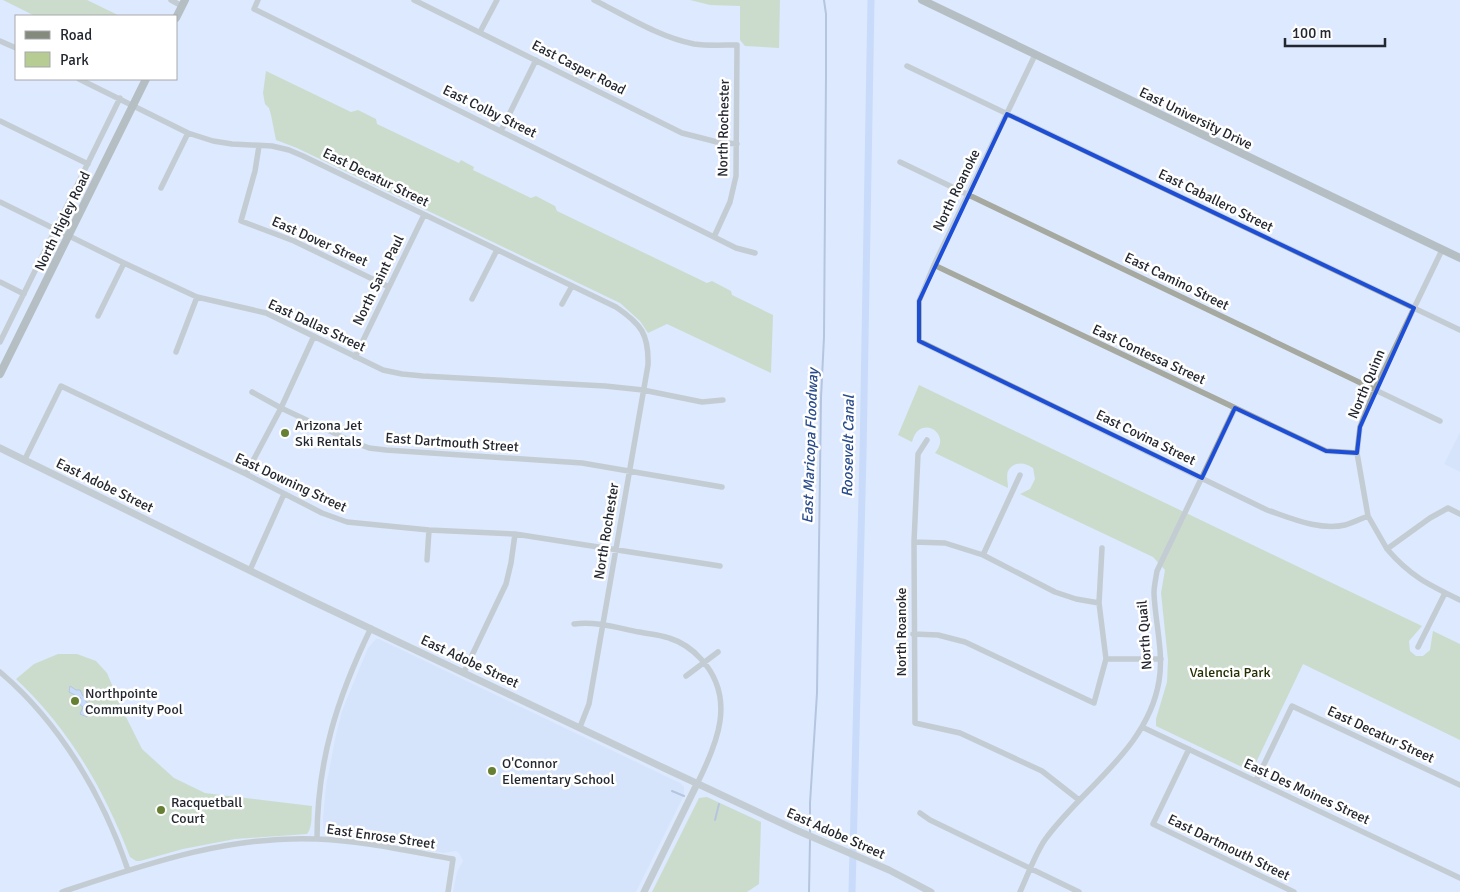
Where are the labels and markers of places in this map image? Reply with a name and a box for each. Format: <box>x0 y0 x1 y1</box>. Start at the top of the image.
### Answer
place label: Arizona Jet Ski Rentals <box>295 417 362 450</box>
marker: Arizona Jet Ski Rentals <box>279 427 291 439</box>
place label: Northpointe Community Pool <box>85 685 183 718</box>
marker: Northpointe Community Pool <box>69 695 81 707</box>
place label: O'Connor Elementary School <box>502 755 615 788</box>
marker: O'Connor Elementary School <box>486 765 498 777</box>
place label: Racquetball Court <box>171 794 242 827</box>
marker: Racquetball Court <box>155 804 167 816</box>

